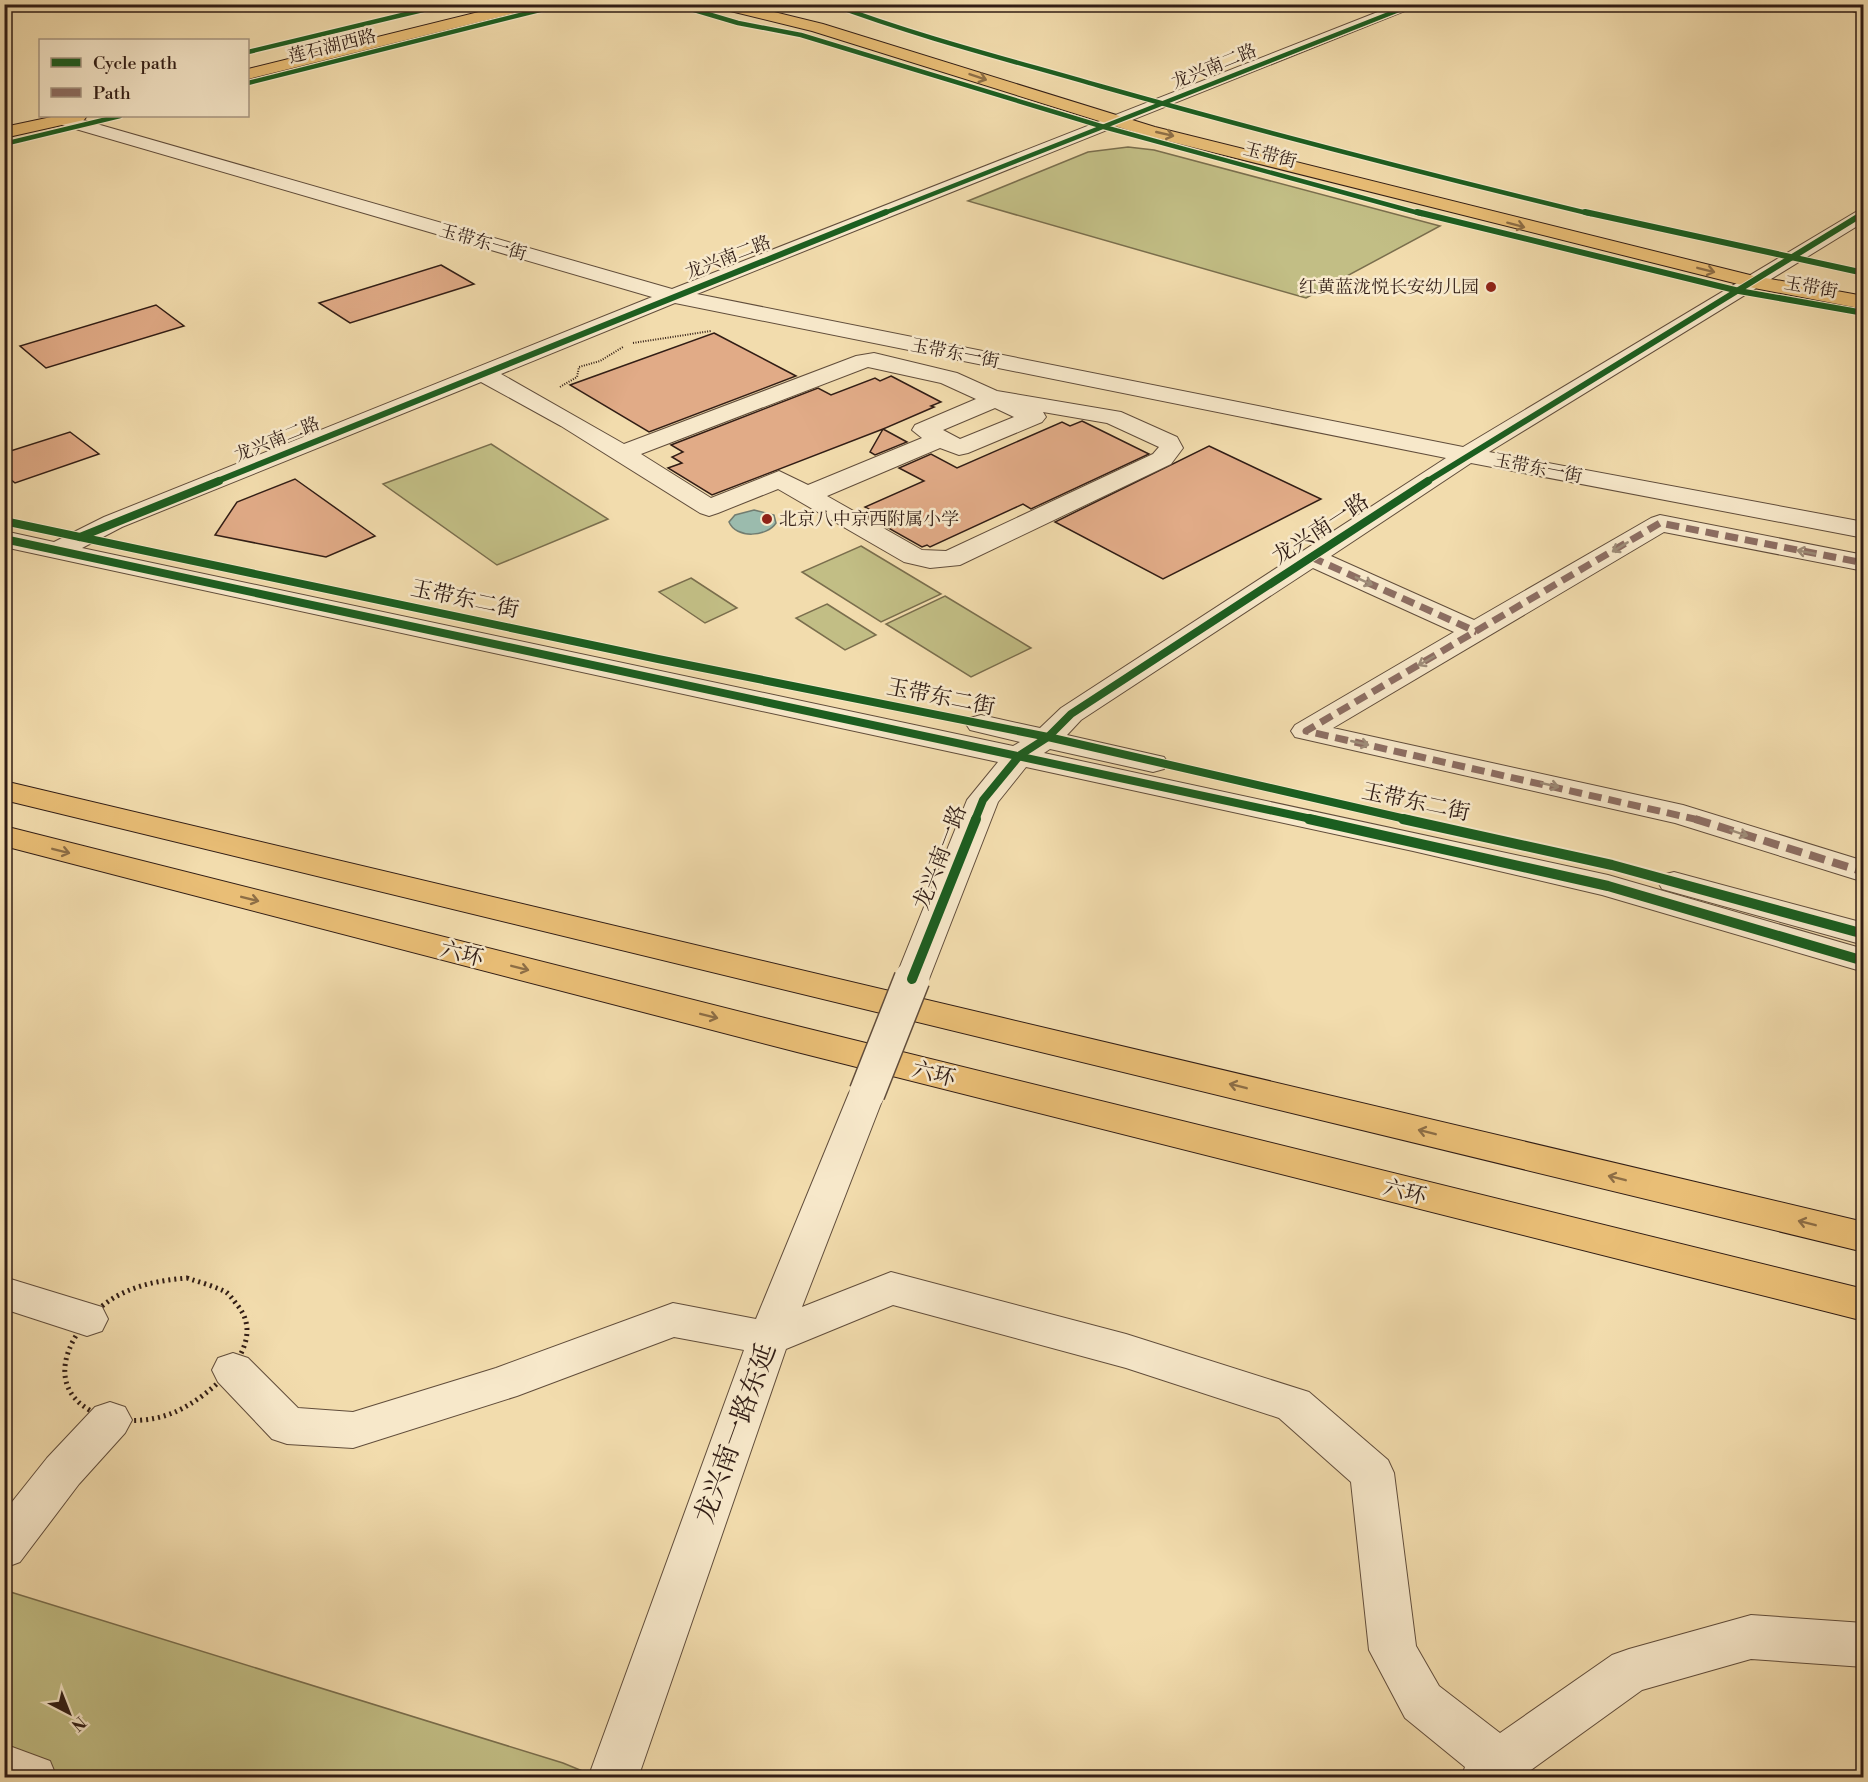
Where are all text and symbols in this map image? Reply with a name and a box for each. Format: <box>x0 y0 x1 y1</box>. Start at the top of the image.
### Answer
street label: 莲石湖西路 <box>286 24 379 69</box>
legend <box>39 39 249 117</box>
street label: 龙兴南二路 <box>1168 39 1260 94</box>
text: Cycle path <box>93 52 177 75</box>
one-way arrow <box>968 72 987 83</box>
text: Path <box>93 82 131 105</box>
one-way arrow <box>1155 129 1174 141</box>
street label: 玉带街 <box>1241 137 1299 174</box>
street label: 玉带东一街 <box>436 219 529 266</box>
one-way arrow <box>1506 219 1525 231</box>
street label: 龙兴南二路 <box>682 231 774 284</box>
one-way arrow <box>1696 264 1715 276</box>
street label: 玉带街 <box>1782 271 1839 304</box>
place label: 红黄蓝泷悦长安幼儿园 <box>1299 276 1479 299</box>
marker: 红黄蓝泷悦长安幼儿园 <box>1484 280 1498 294</box>
street label: 玉带东一街 <box>909 334 1001 373</box>
street label: 龙兴南二路 <box>231 412 323 467</box>
street label: 玉带东一街 <box>1492 449 1584 488</box>
street label: 龙兴南一路 <box>1267 488 1374 571</box>
place label: 北京八中京西附属小学 <box>779 508 959 531</box>
marker: 北京八中京西附属小学 <box>760 512 774 526</box>
one-way arrow <box>1612 541 1629 553</box>
one-way arrow <box>1797 546 1816 557</box>
street label: 玉带东二街 <box>408 575 521 624</box>
one-way arrow <box>1355 576 1373 587</box>
one-way arrow <box>1418 655 1435 667</box>
street label: 玉带东二街 <box>884 674 997 721</box>
one-way arrow <box>1350 738 1369 749</box>
street label: 玉带东二街 <box>1359 778 1472 827</box>
one-way arrow <box>1541 780 1560 792</box>
street label: 龙兴南一路 <box>908 801 973 914</box>
one-way arrow <box>1729 828 1748 839</box>
one-way arrow <box>51 845 70 857</box>
one-way arrow <box>240 894 259 906</box>
street label: 六环 <box>437 936 486 973</box>
one-way arrow <box>511 963 530 974</box>
one-way arrow <box>700 1011 719 1023</box>
street label: 六环 <box>909 1056 958 1093</box>
one-way arrow <box>1229 1080 1248 1092</box>
one-way arrow <box>1418 1126 1437 1138</box>
one-way arrow <box>1608 1171 1627 1183</box>
street label: 六环 <box>1380 1174 1429 1211</box>
one-way arrow <box>1797 1217 1816 1229</box>
street label: 龙兴南一路东延 <box>688 1339 784 1528</box>
north arrow <box>39 1683 99 1743</box>
text: N <box>67 1712 90 1735</box>

